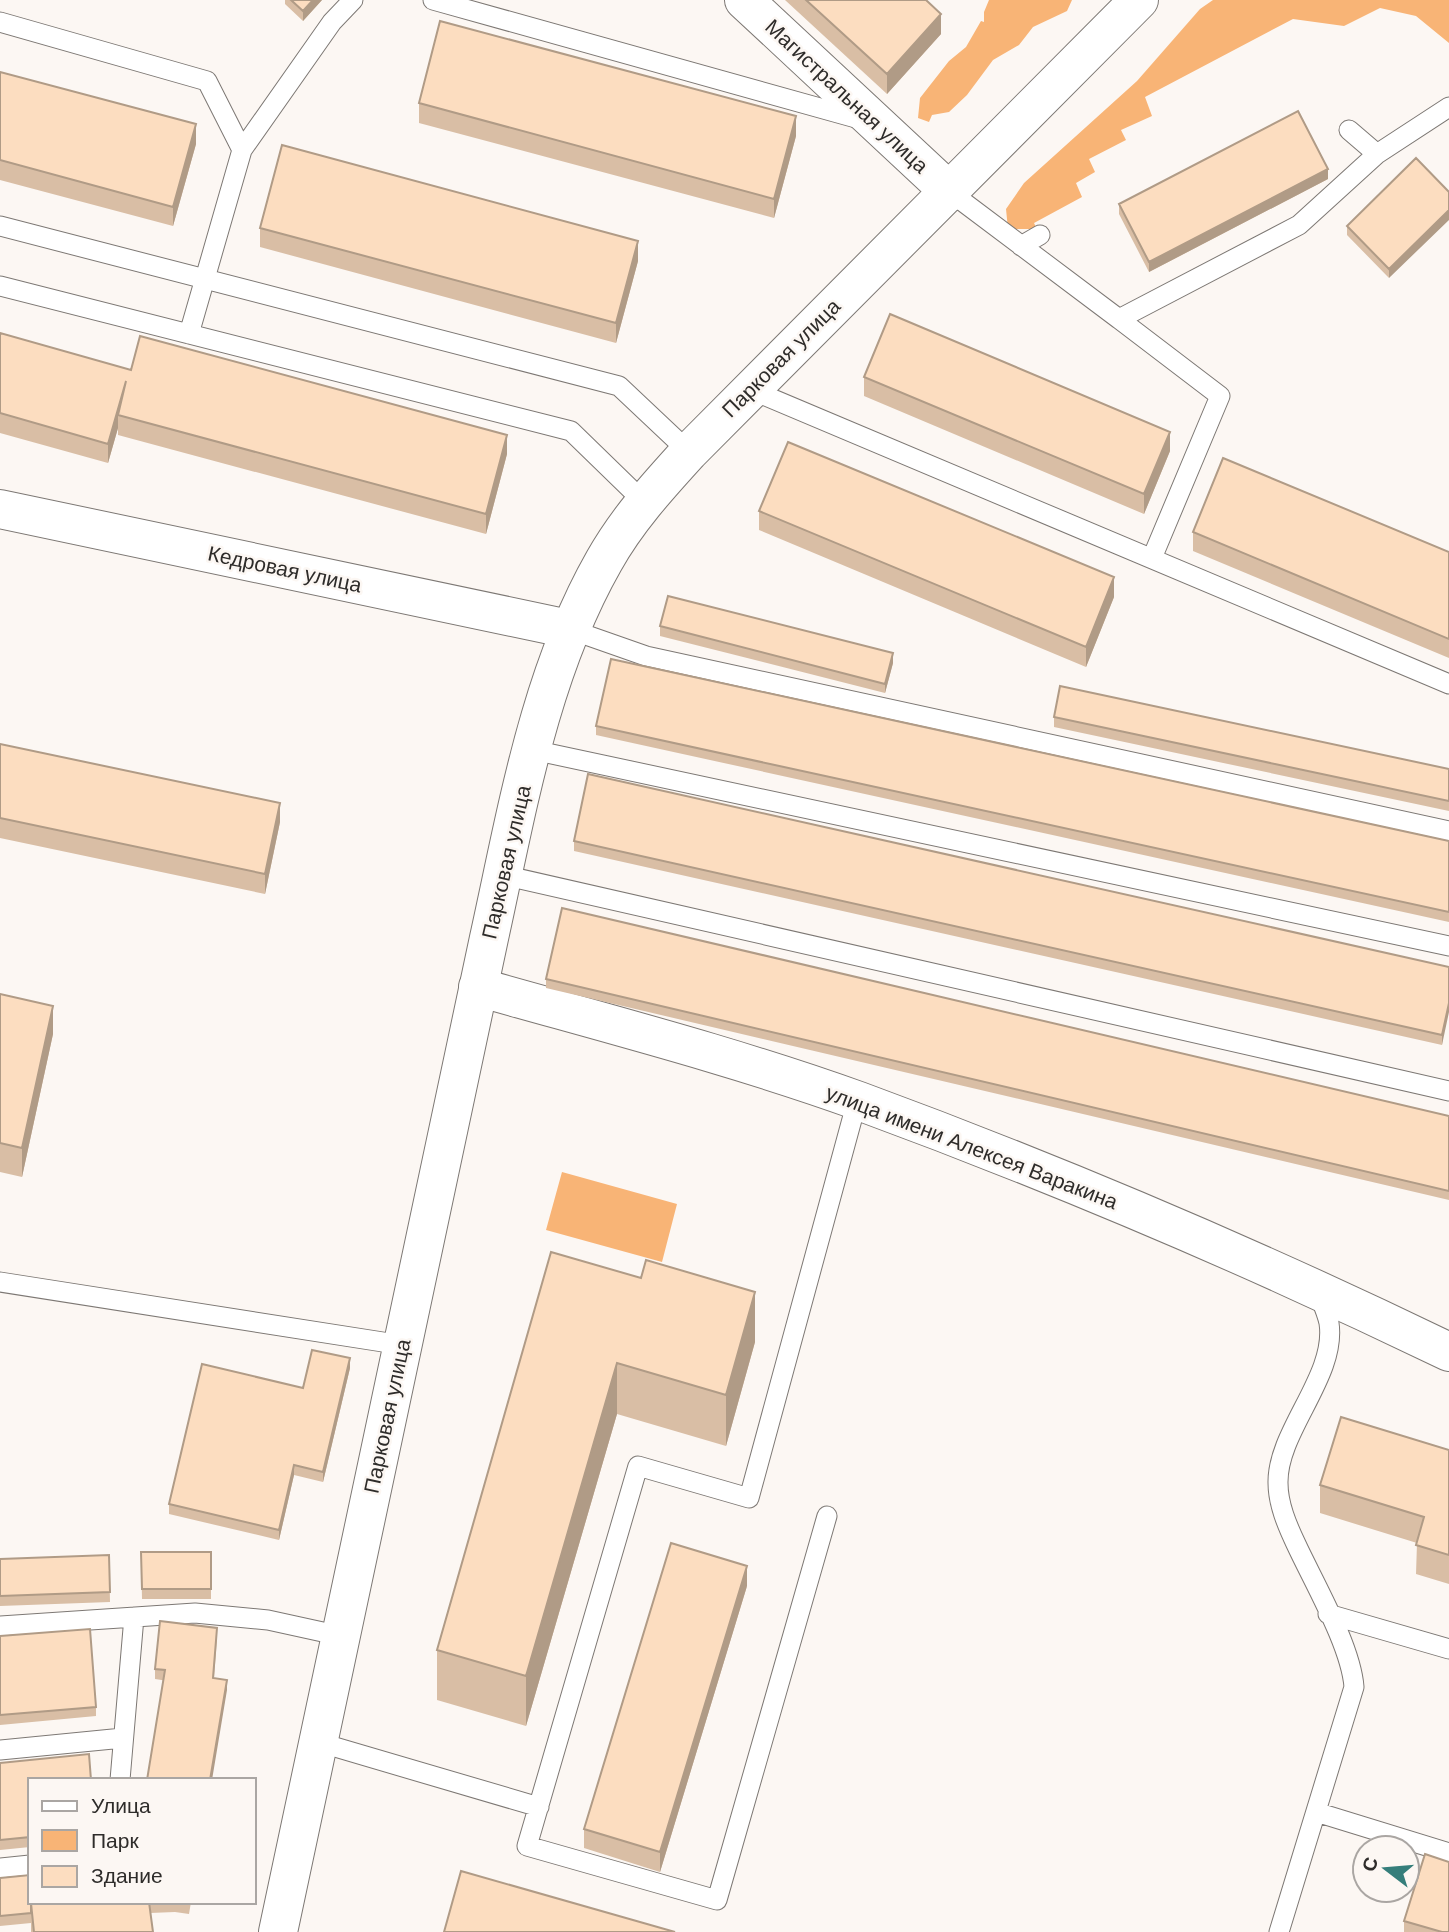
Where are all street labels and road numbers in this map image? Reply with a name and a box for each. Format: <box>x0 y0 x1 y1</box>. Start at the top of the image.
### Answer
street label: Магистральная улица <box>761 15 933 177</box>
street label: Парковая улица <box>717 294 845 422</box>
street label: Кедровая улица <box>206 541 364 597</box>
street label: Парковая улица <box>477 783 535 941</box>
street label: улица имени Алексея Варакина <box>823 1081 1121 1213</box>
street label: Парковая улица <box>359 1336 415 1495</box>

